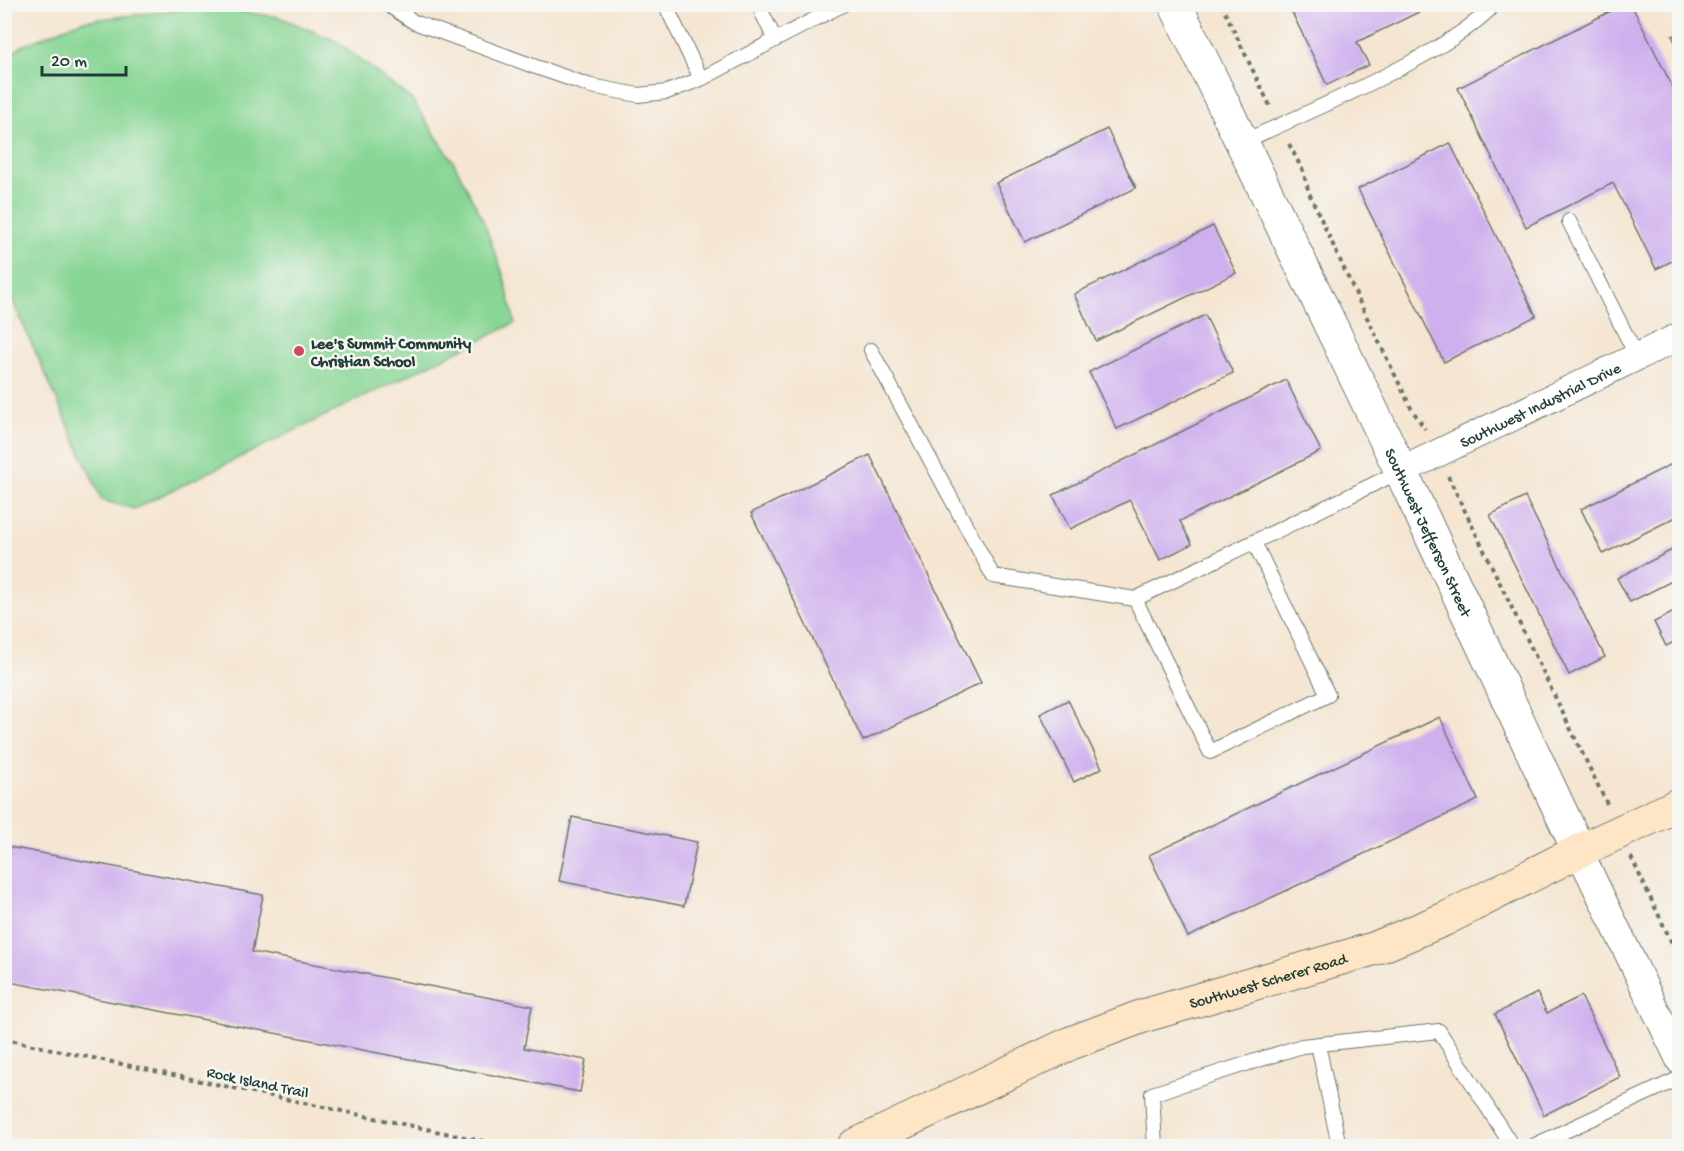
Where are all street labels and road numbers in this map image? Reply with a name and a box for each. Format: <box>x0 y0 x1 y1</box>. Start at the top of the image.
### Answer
street label: Southwest Industrial Drive <box>1458 360 1625 454</box>
street label: Southwest Jefferson Street <box>1378 446 1475 622</box>
street label: Southwest Scherer Road <box>1188 951 1351 1015</box>
street label: Rock Island Trail <box>205 1064 310 1104</box>

